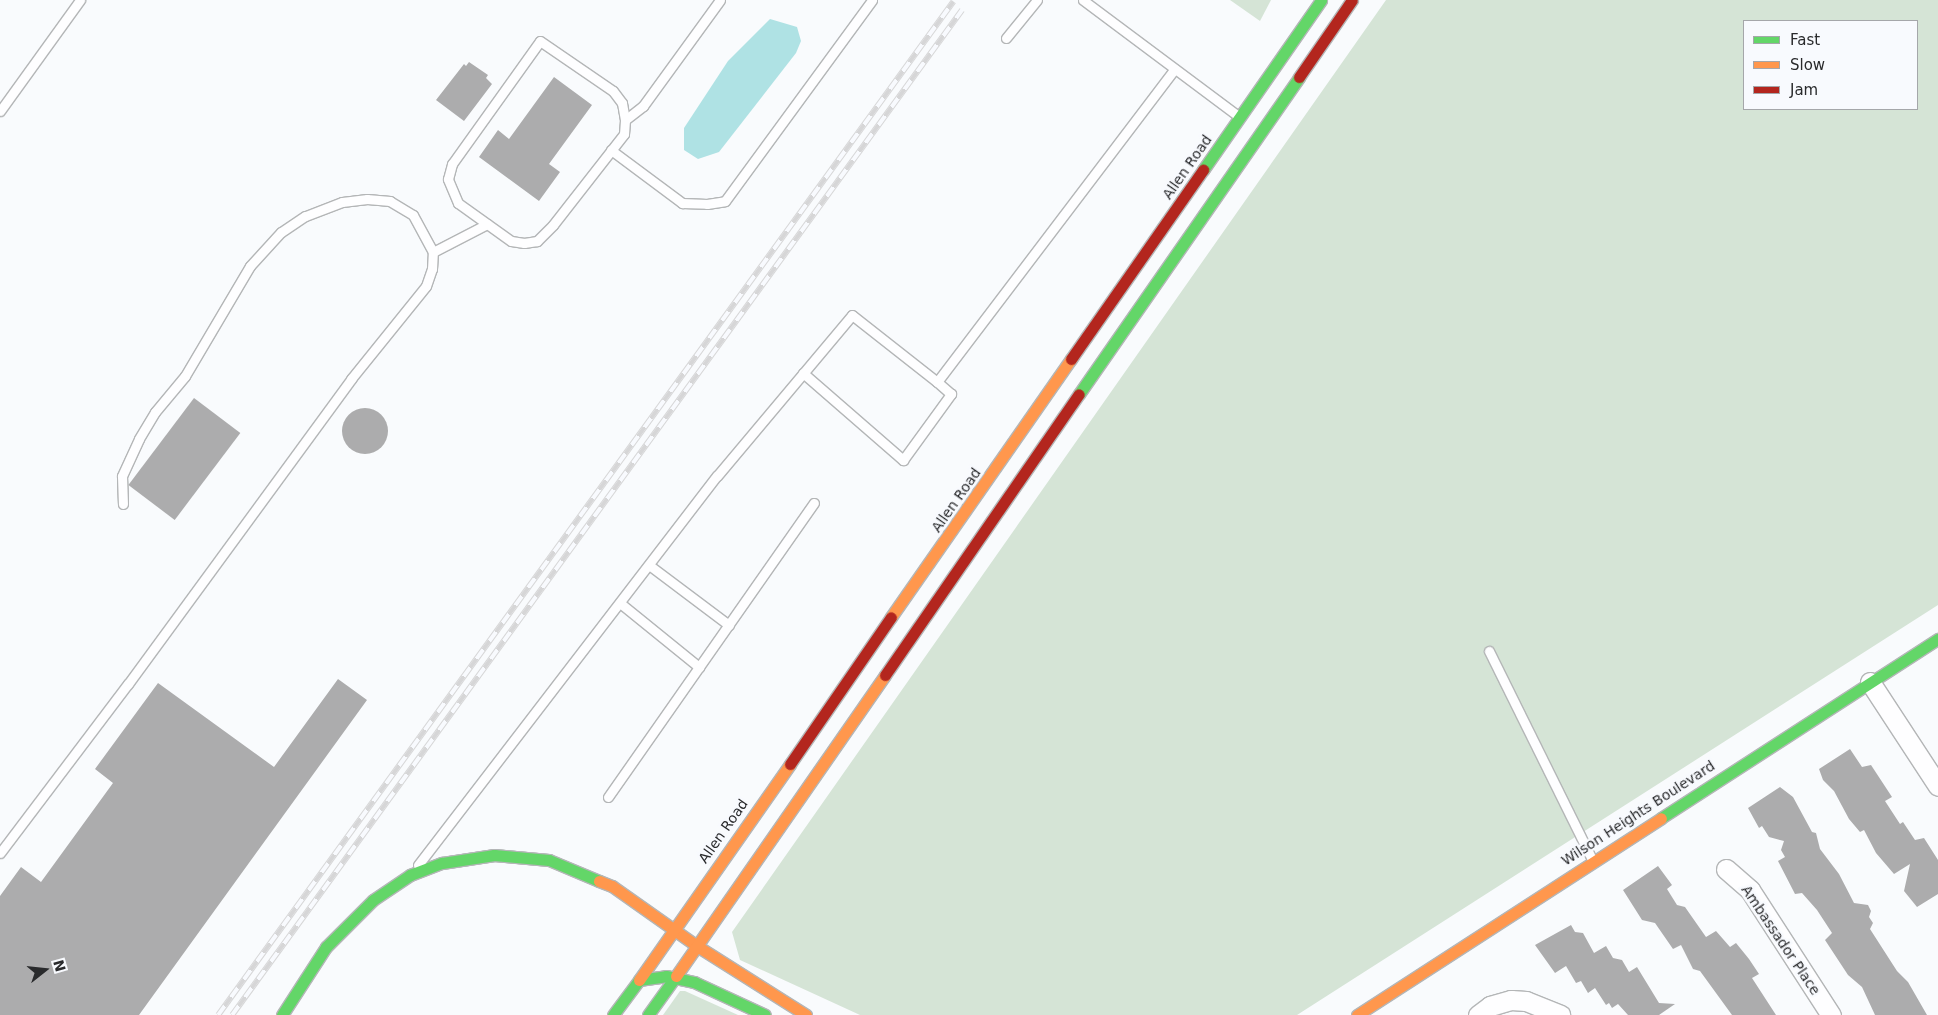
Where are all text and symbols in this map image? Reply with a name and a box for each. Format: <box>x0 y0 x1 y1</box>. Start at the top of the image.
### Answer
legend <box>1743 20 1918 110</box>
text: Fast <box>1790 31 1820 49</box>
text: Slow <box>1790 56 1825 74</box>
text: Jam <box>1790 81 1818 99</box>
street label: Allen Road <box>1159 132 1215 202</box>
street label: Allen Road <box>928 465 984 535</box>
street label: Wilson Heights Boulevard <box>1558 757 1718 869</box>
street label: Allen Road <box>695 796 751 866</box>
street label: Ambassador Place <box>1738 882 1824 998</box>
north arrow <box>20 945 70 995</box>
text: N <box>50 958 69 974</box>

